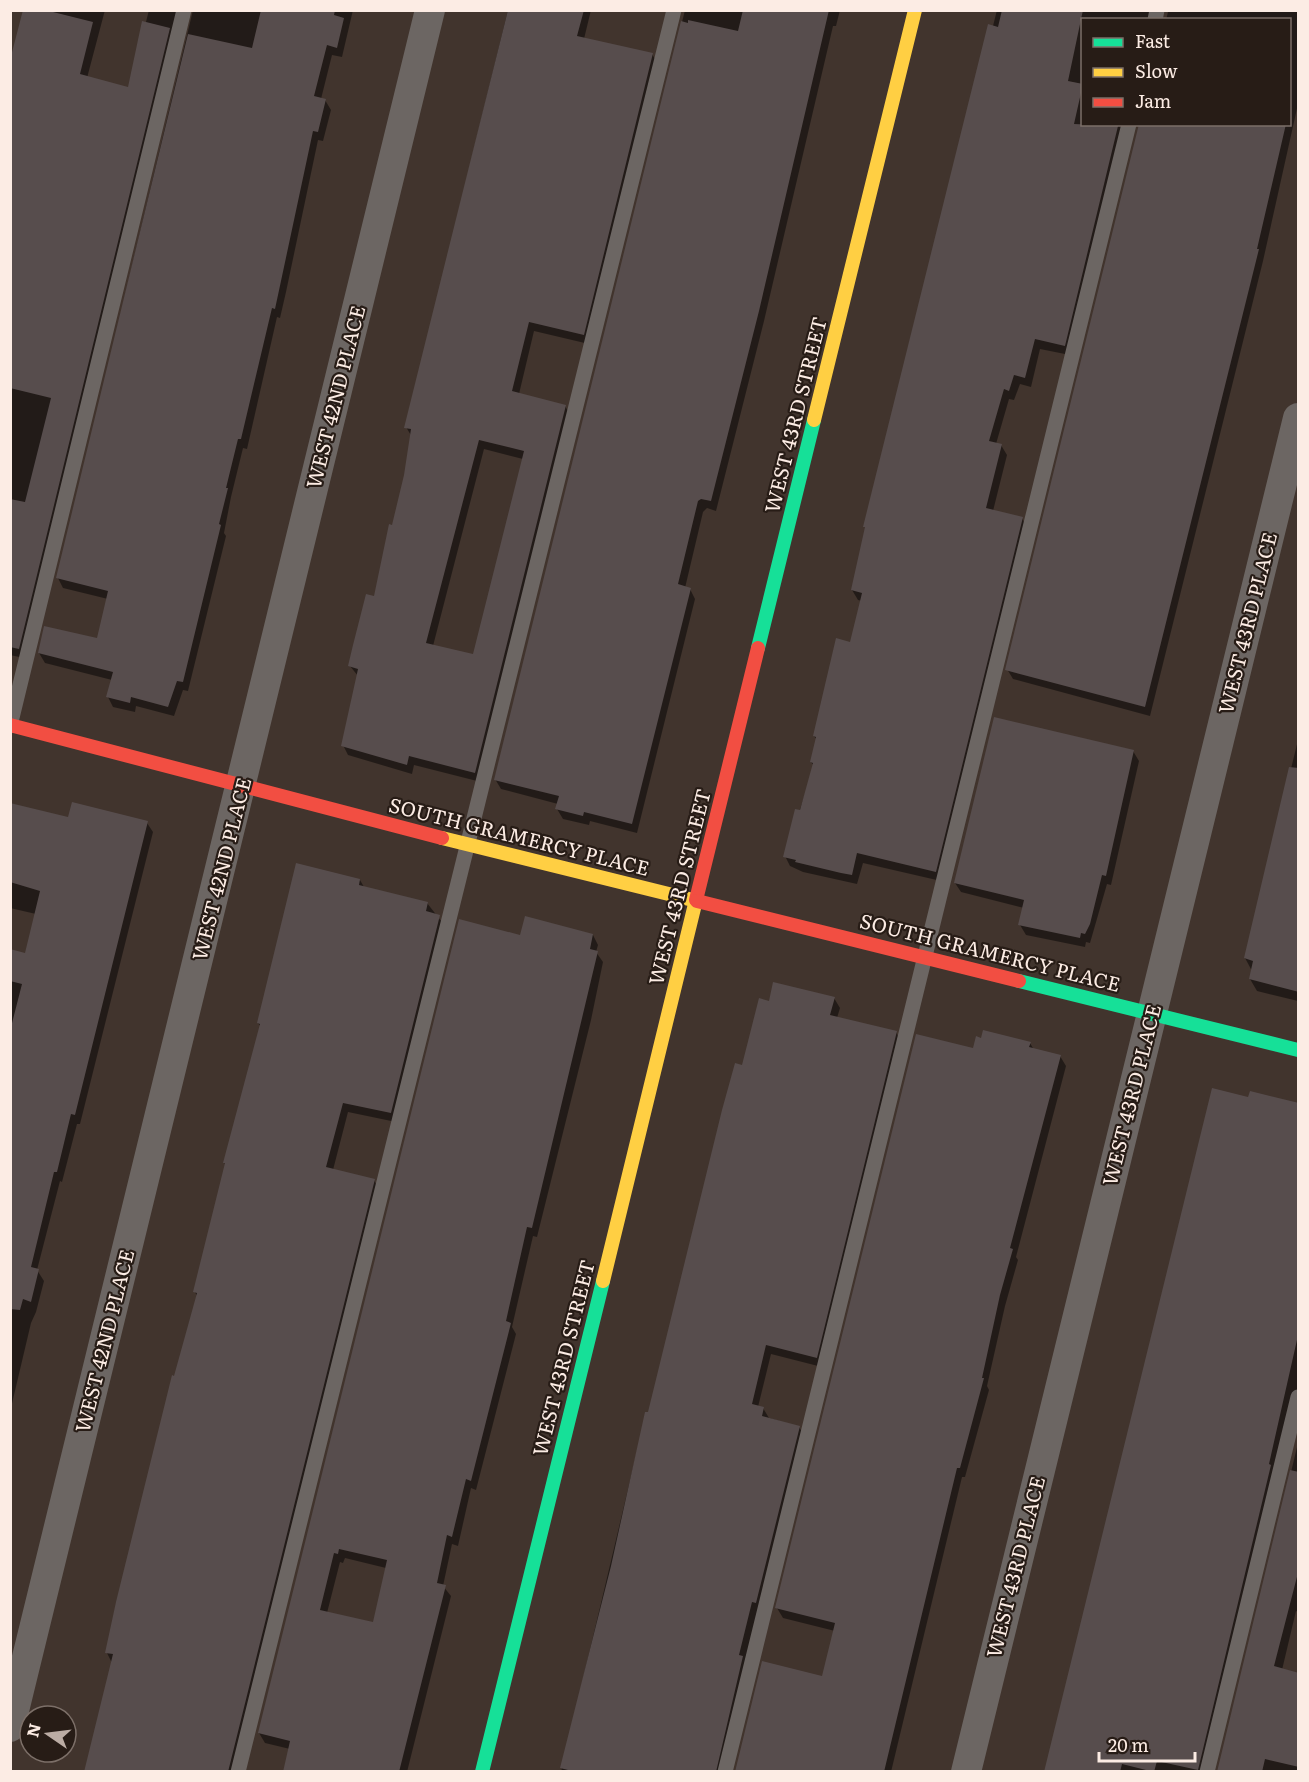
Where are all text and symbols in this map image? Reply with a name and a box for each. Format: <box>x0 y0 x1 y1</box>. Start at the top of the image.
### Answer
legend <box>1081 18 1291 126</box>
text: Fast <box>1135 27 1171 54</box>
text: Slow <box>1135 57 1178 84</box>
text: Jam <box>1135 87 1171 114</box>
street label: WEST 42ND PLACE <box>297 302 371 491</box>
street label: WEST 43RD STREET <box>755 313 833 516</box>
street label: WEST 43RD PLACE <box>1209 528 1283 717</box>
street label: WEST 42ND PLACE <box>183 774 257 963</box>
street label: WEST 43RD STREET <box>639 785 717 988</box>
street label: SOUTH GRAMERCY PLACE <box>386 788 653 882</box>
street label: SOUTH GRAMERCY PLACE <box>857 904 1124 998</box>
street label: WEST 43RD PLACE <box>1093 1000 1167 1189</box>
street label: WEST 42ND PLACE <box>66 1246 140 1435</box>
street label: WEST 43RD STREET <box>523 1256 601 1459</box>
street label: WEST 43RD PLACE <box>977 1472 1051 1661</box>
north arrow <box>18 1704 78 1764</box>
text: N <box>19 1721 46 1740</box>
scale bar <box>1099 1725 1195 1763</box>
text: 20 m <box>1108 1731 1149 1758</box>

